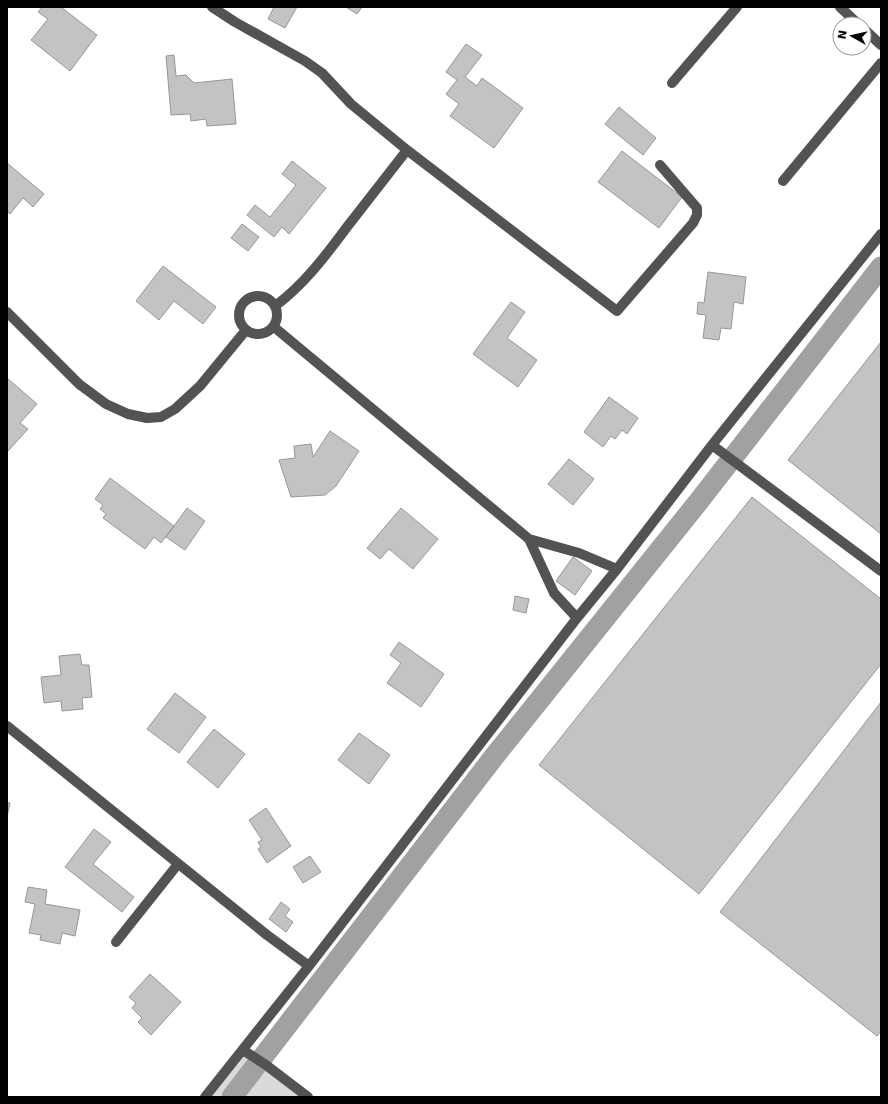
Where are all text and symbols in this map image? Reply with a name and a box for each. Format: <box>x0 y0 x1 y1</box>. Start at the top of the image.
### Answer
north arrow <box>832 16 872 56</box>
text: N <box>836 29 850 40</box>

